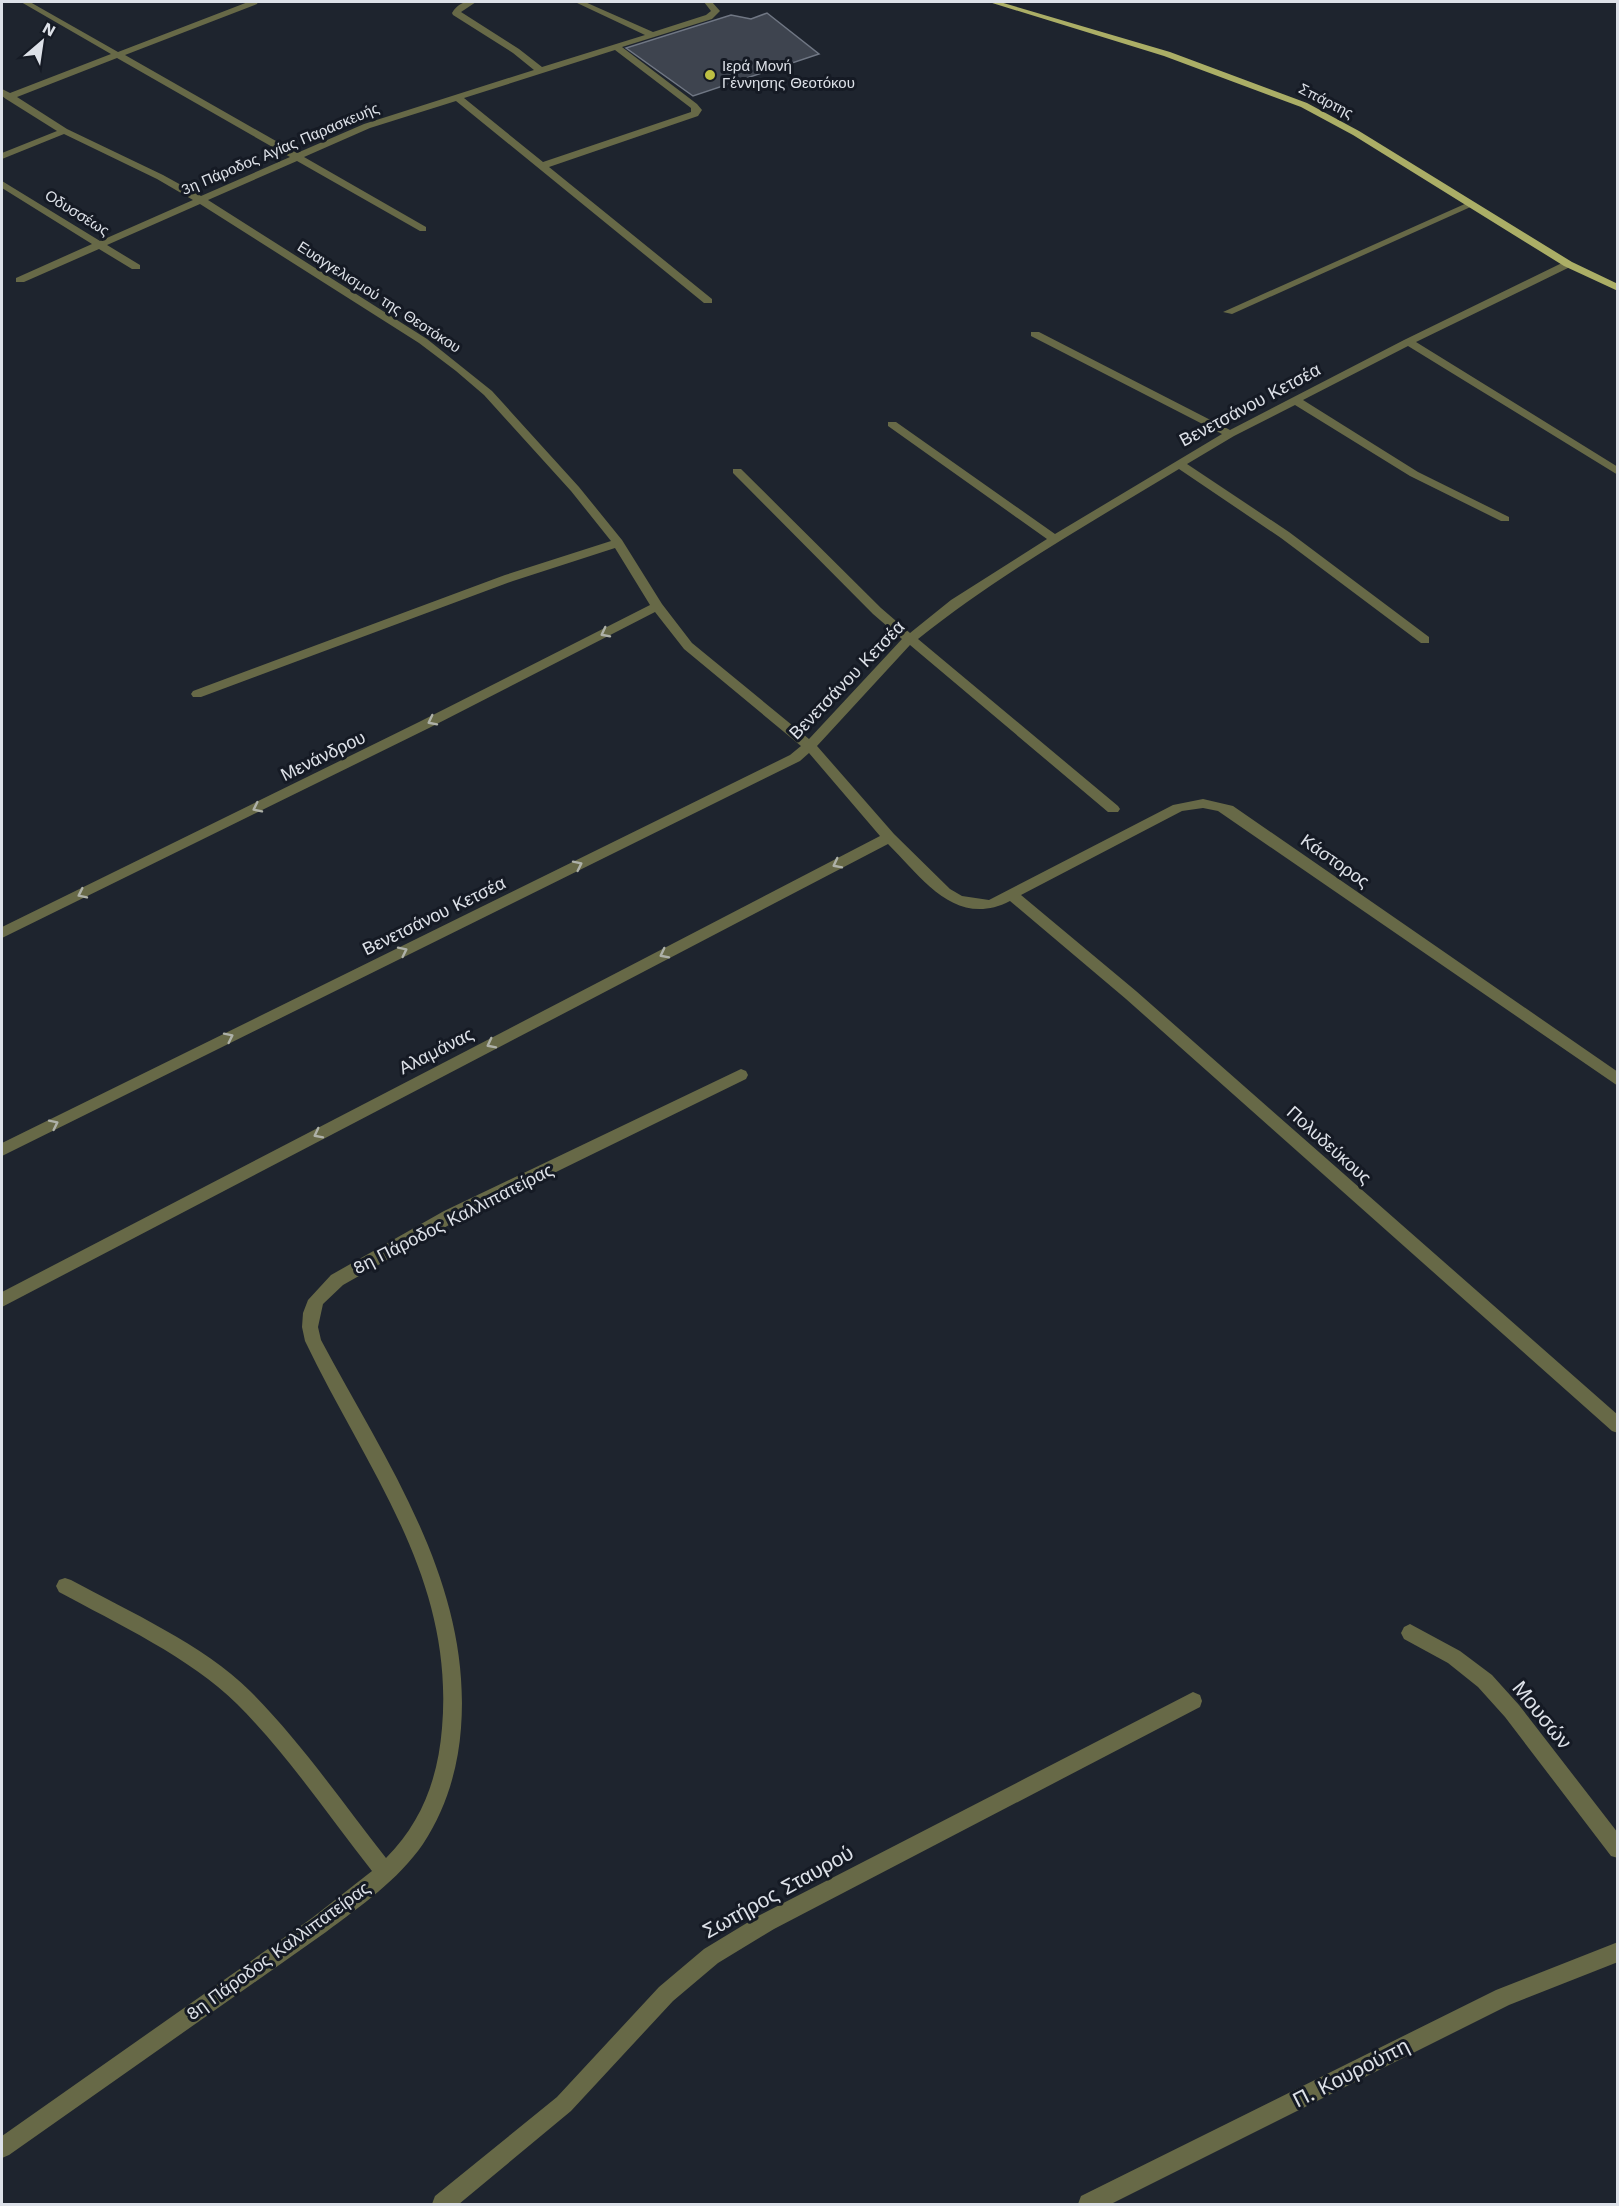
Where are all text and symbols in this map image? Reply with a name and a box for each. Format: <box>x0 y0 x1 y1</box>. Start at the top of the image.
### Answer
north arrow <box>12 12 72 72</box>
text: N <box>39 18 59 41</box>
place label: Ιερά Μονή Γέννησης Θεοτόκου <box>722 57 855 92</box>
marker: Ιερά Μονή Γέννησης Θεοτόκου <box>703 68 717 82</box>
street label: Σπάρτης <box>1296 80 1356 122</box>
street label: 3η Πάροδος Αγίας Παρασκευής <box>178 99 382 199</box>
street label: Οδυσσέως <box>42 186 112 240</box>
street label: Ευαγγελισμού της Θεοτόκου <box>294 237 464 357</box>
street label: Βενετσάνου Κετσέα <box>1176 358 1324 451</box>
street label: Βενετσάνου Κετσέα <box>785 616 909 743</box>
one-way arrow <box>601 625 612 637</box>
one-way arrow <box>427 714 438 726</box>
street label: Μενάνδρου <box>277 726 369 785</box>
one-way arrow <box>252 801 263 813</box>
street label: Κάστορος <box>1297 829 1374 892</box>
one-way arrow <box>832 857 843 868</box>
one-way arrow <box>572 860 583 872</box>
street label: Βενετσάνου Κετσέα <box>359 872 509 959</box>
one-way arrow <box>78 887 89 899</box>
one-way arrow <box>397 946 408 958</box>
one-way arrow <box>659 947 670 958</box>
street label: Αλαμάνας <box>395 1023 477 1078</box>
one-way arrow <box>222 1033 233 1045</box>
one-way arrow <box>486 1037 497 1048</box>
street label: Πολυδεύκους <box>1283 1101 1376 1188</box>
one-way arrow <box>48 1120 58 1131</box>
one-way arrow <box>313 1127 324 1138</box>
street label: 8η Πάροδος Καλλιπατείρας <box>349 1159 557 1278</box>
street label: Μουσών <box>1507 1676 1577 1754</box>
street label: Σωτήρος Σταυρού <box>698 1840 858 1943</box>
street label: 8η Πάροδος Καλλιπατείρας <box>182 1877 374 2024</box>
street label: Π. Κουρούπη <box>1288 2033 1413 2113</box>

